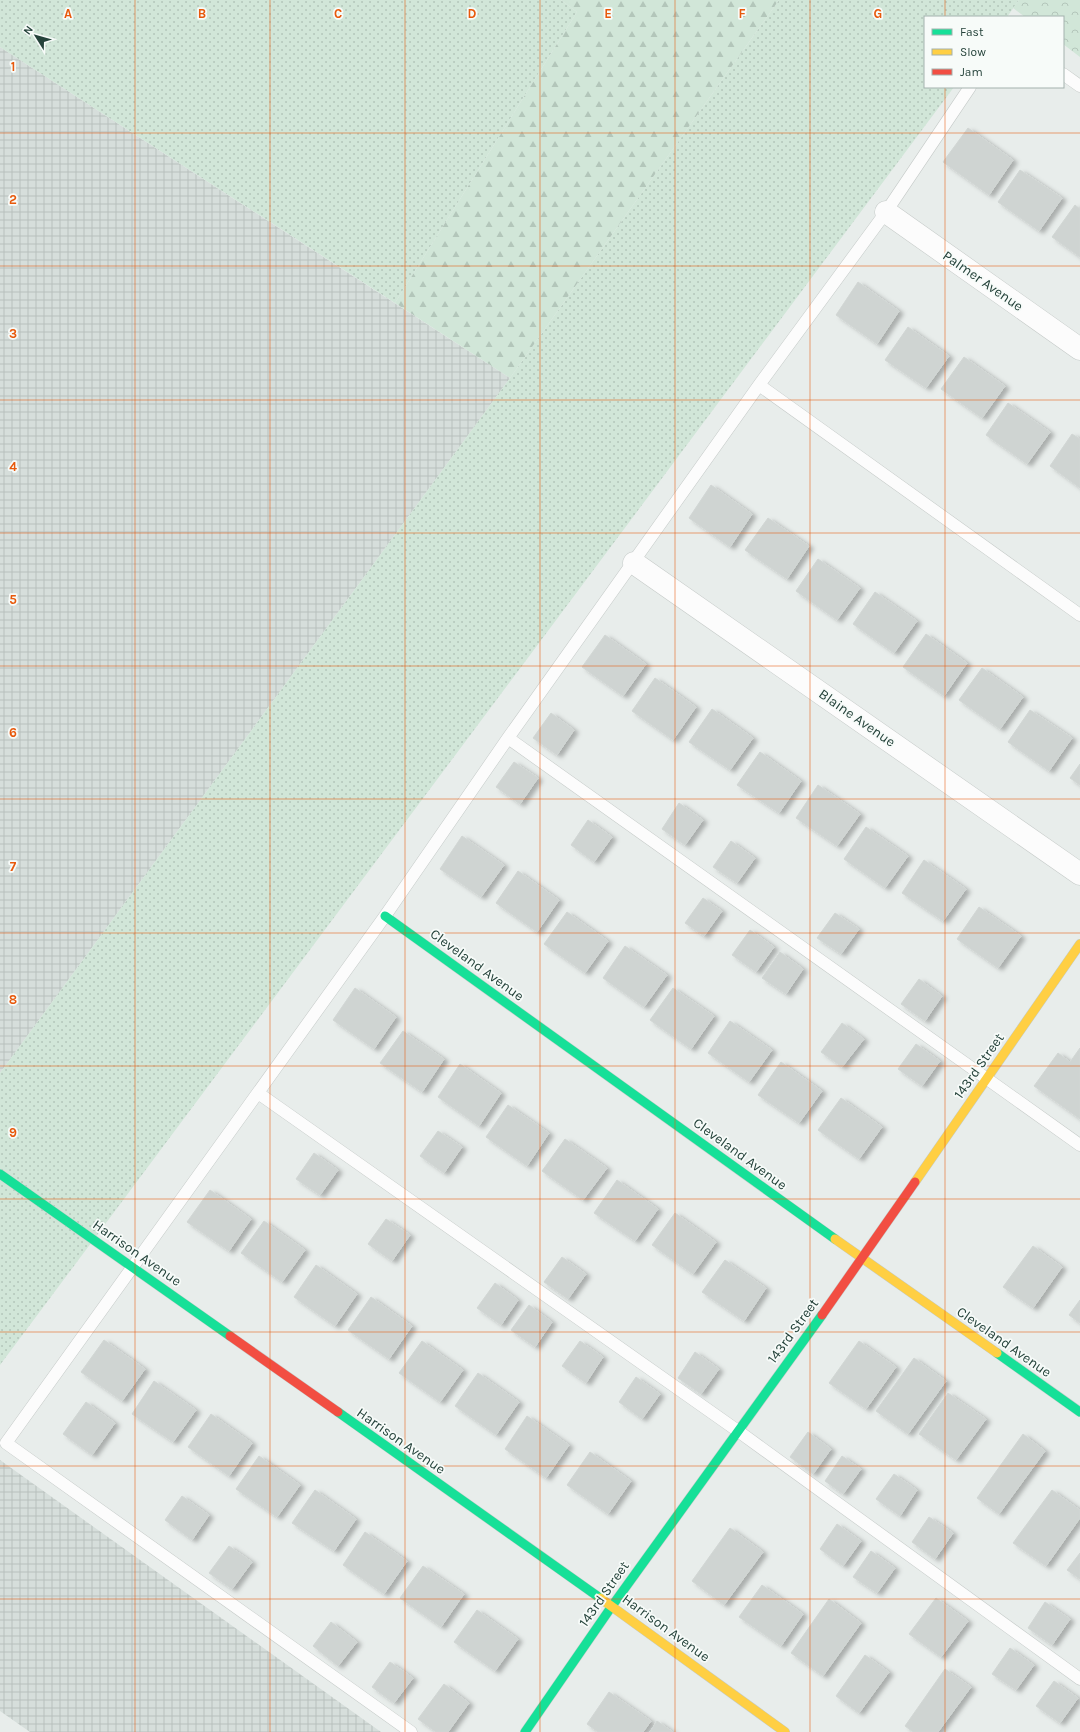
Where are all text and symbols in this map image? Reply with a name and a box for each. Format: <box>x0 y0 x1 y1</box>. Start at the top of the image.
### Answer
text: A <box>64 6 72 21</box>
text: B <box>198 6 206 21</box>
text: C <box>334 6 342 21</box>
text: D <box>468 6 477 21</box>
text: E <box>604 6 612 21</box>
text: F <box>738 6 746 21</box>
text: G <box>874 6 882 21</box>
north arrow <box>16 16 56 56</box>
legend <box>924 16 1064 88</box>
text: N <box>21 23 36 37</box>
text: Fast <box>960 25 984 39</box>
text: Slow <box>960 45 986 59</box>
text: 1 <box>11 59 15 74</box>
text: Jam <box>960 65 983 79</box>
text: 2 <box>9 192 17 207</box>
street label: Palmer Avenue <box>940 247 1026 315</box>
text: 3 <box>9 326 17 341</box>
text: 4 <box>9 459 17 474</box>
text: 5 <box>9 592 17 607</box>
street label: Blaine Avenue <box>815 685 899 751</box>
text: 6 <box>9 725 17 740</box>
text: 7 <box>10 859 17 874</box>
street label: Cleveland Avenue <box>427 925 527 1005</box>
text: 8 <box>9 992 17 1007</box>
street label: 143rd Street <box>950 1030 1008 1102</box>
street label: Cleveland Avenue <box>690 1114 790 1194</box>
text: 9 <box>9 1125 17 1140</box>
street label: Harrison Avenue <box>89 1216 185 1290</box>
street label: 143rd Street <box>764 1295 822 1367</box>
street label: Cleveland Avenue <box>953 1303 1055 1381</box>
street label: Harrison Avenue <box>353 1404 449 1478</box>
street label: 143rd Street <box>575 1558 633 1630</box>
street label: Harrison Avenue <box>619 1590 713 1666</box>

